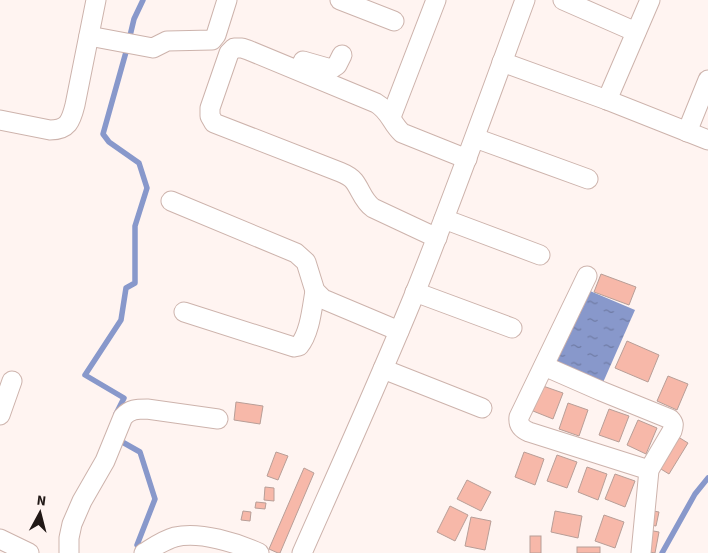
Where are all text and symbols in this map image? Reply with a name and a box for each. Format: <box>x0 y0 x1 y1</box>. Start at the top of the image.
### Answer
north arrow <box>15 488 65 538</box>
text: N <box>36 491 47 512</box>

